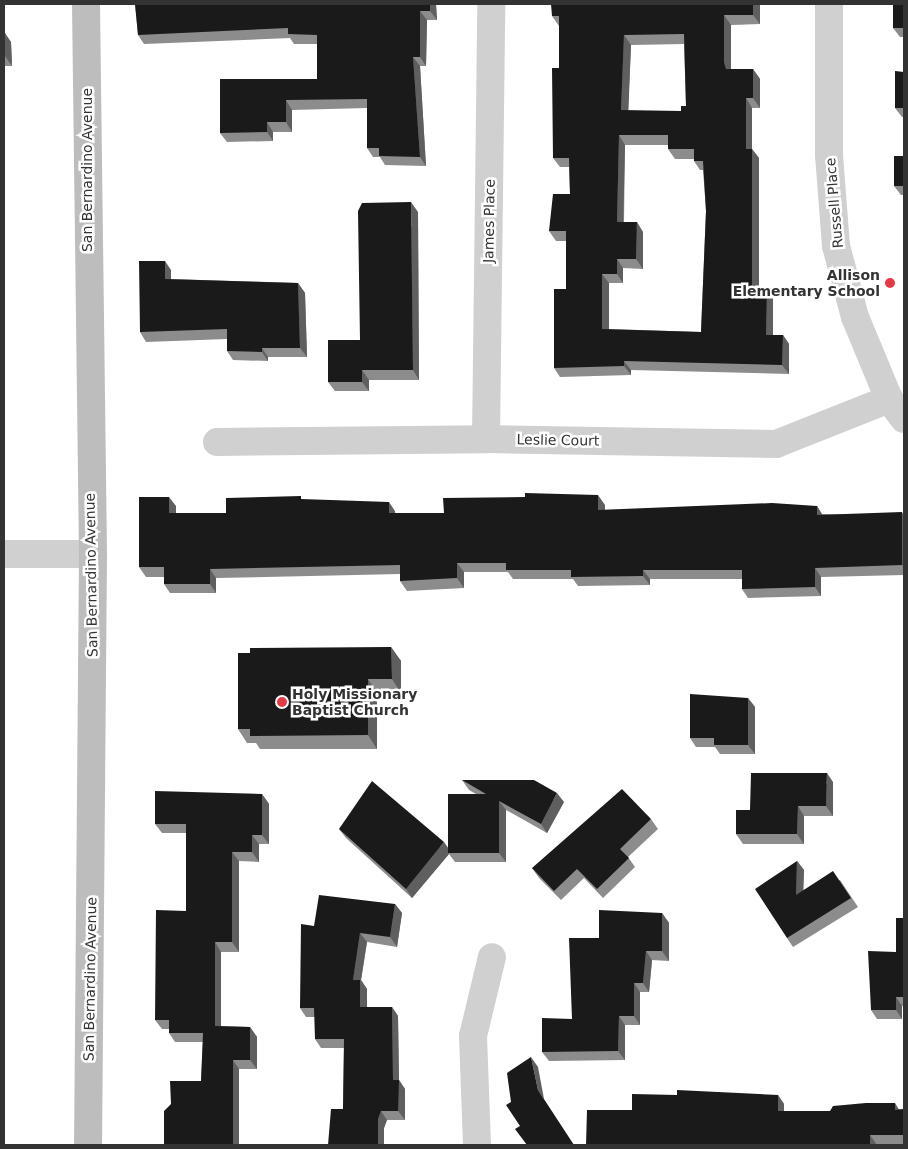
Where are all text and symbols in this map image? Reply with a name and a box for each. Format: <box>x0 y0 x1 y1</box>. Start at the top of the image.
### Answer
street label: San Bernardino Avenue <box>79 88 95 252</box>
street label: Russell Place <box>822 157 846 249</box>
street label: James Place <box>480 179 498 263</box>
place label: Allison Elementary School <box>733 267 880 300</box>
marker: Allison Elementary School <box>884 277 896 289</box>
street label: Leslie Court <box>516 431 600 449</box>
street label: San Bernardino Avenue <box>81 493 101 657</box>
place label: Holy Missionary Baptist Church <box>292 686 417 719</box>
marker: Holy Missionary Baptist Church <box>276 696 288 708</box>
street label: San Bernardino Avenue <box>80 897 100 1061</box>

